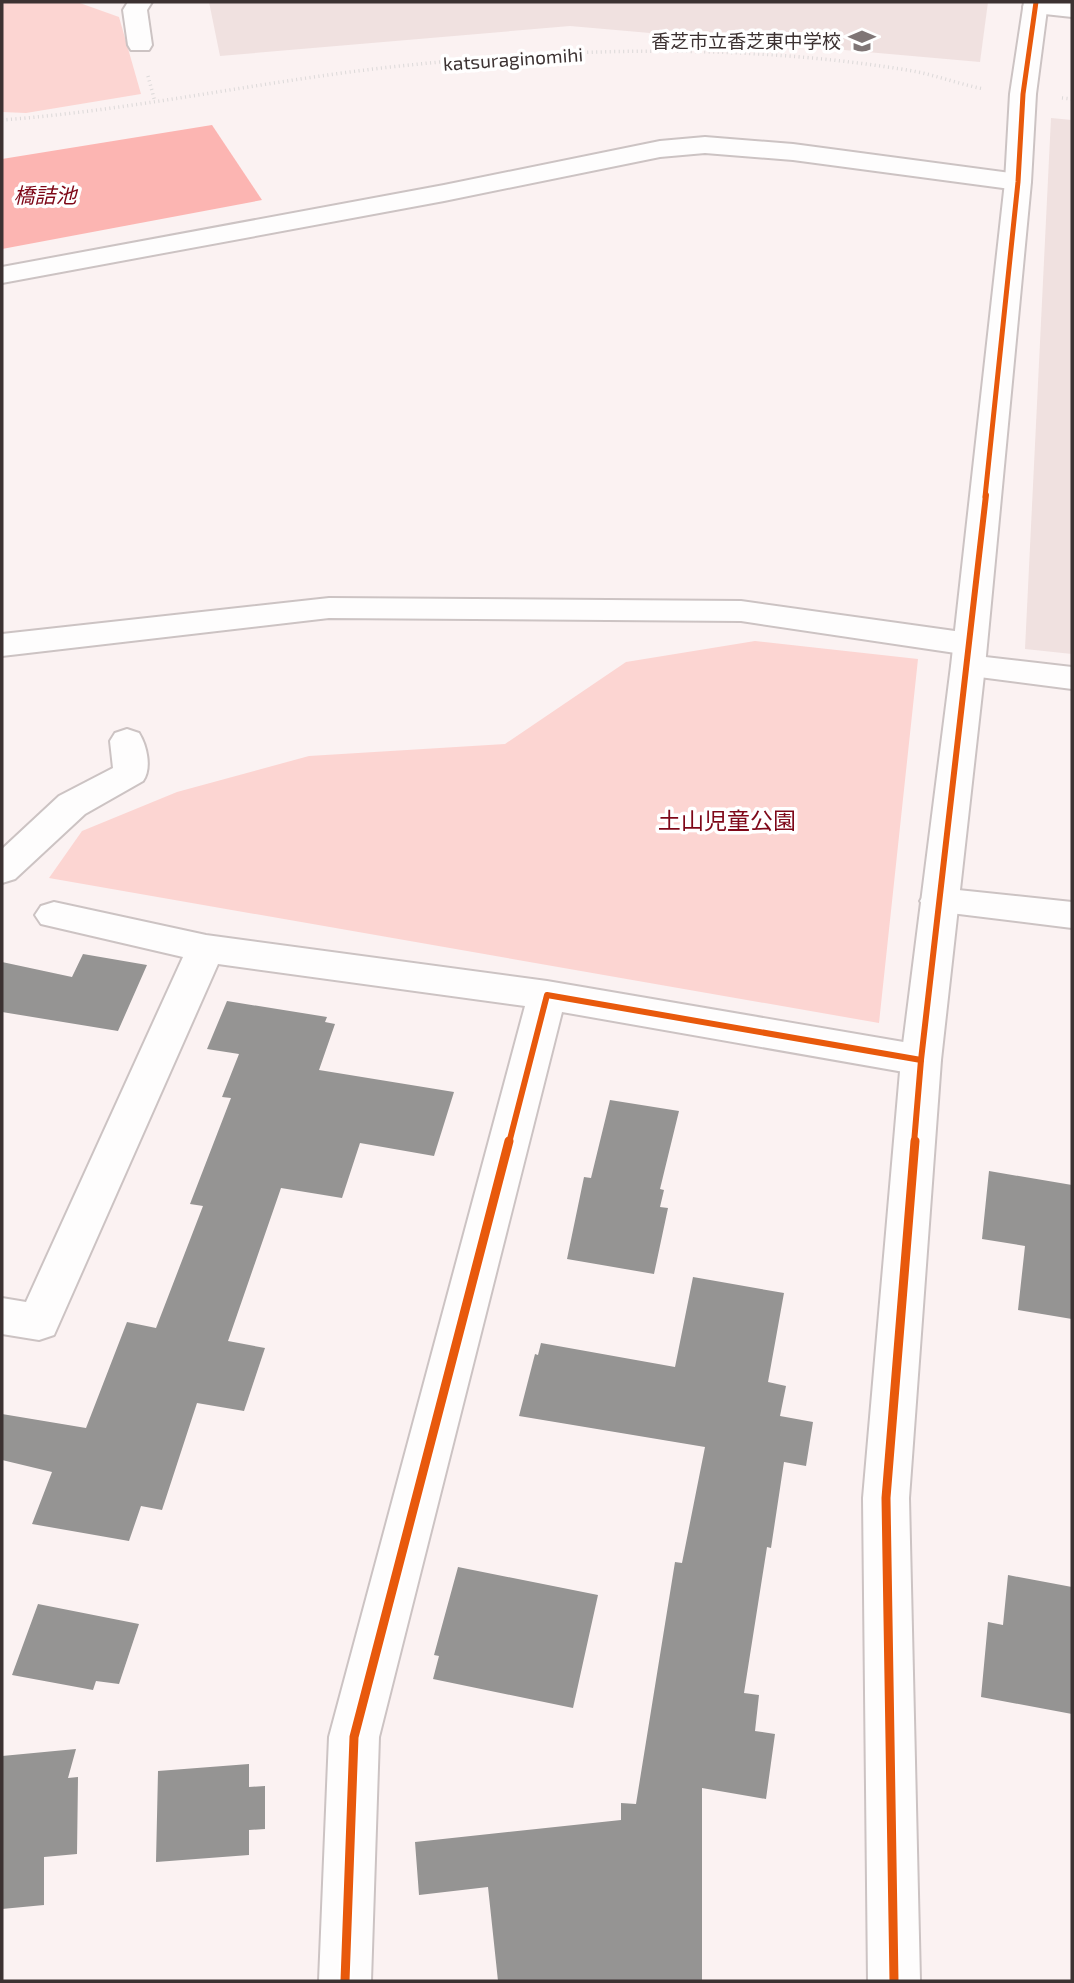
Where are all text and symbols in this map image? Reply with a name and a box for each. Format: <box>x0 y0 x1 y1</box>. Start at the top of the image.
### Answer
school or university icon: 香芝市立香芝東中学校 <box>847 26 877 56</box>
place label: 香芝市立香芝東中学校 <box>651 29 841 52</box>
street label: katsuraginomihi <box>442 42 584 75</box>
water label: 橋詰池 <box>14 182 78 207</box>
park label: 土山児童公園 <box>658 806 796 834</box>

